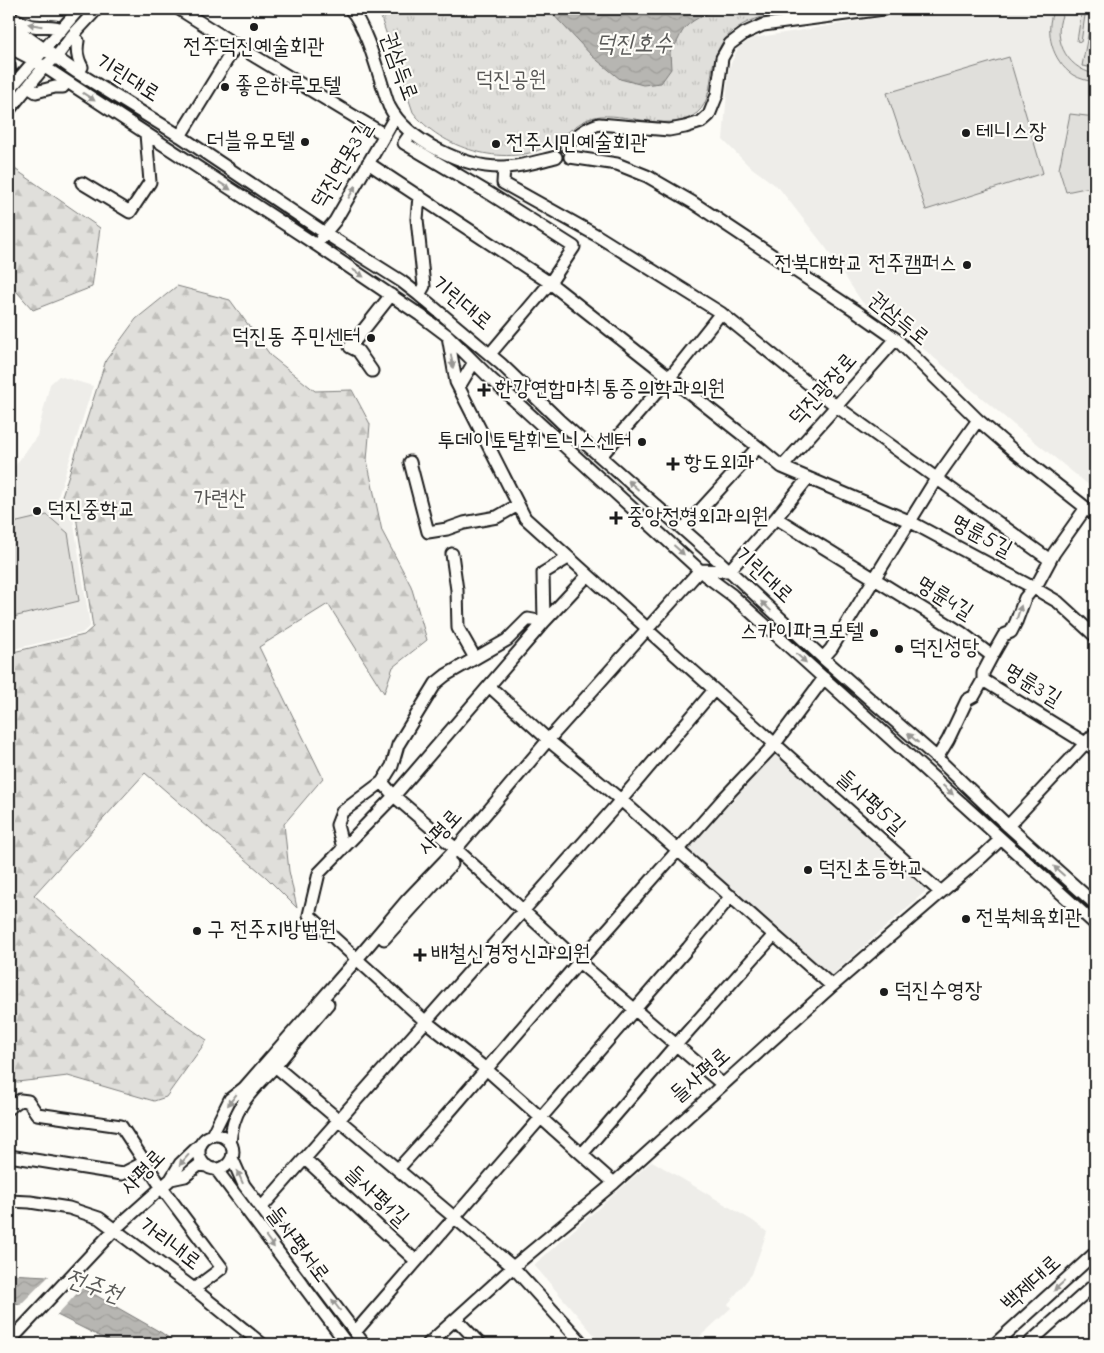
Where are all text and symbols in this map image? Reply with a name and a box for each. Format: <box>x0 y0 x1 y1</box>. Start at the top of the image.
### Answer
one-way arrow <box>26 21 42 29</box>
marker: 전주덕진예술회관 <box>248 21 260 33</box>
street label: 권삼득로 <box>371 28 425 106</box>
water label: 덕진호수 <box>595 28 673 63</box>
place label: 전주덕진예술회관 <box>183 32 325 64</box>
street label: 기린대로 <box>88 47 166 111</box>
park label: 덕진공원 <box>476 65 546 97</box>
place label: 좋은하루모텔 <box>235 71 342 103</box>
marker: 좋은하루모텔 <box>219 81 231 93</box>
one-way arrow <box>82 92 96 102</box>
street label: 덕진연못3길 <box>304 115 382 215</box>
place label: 테니스장 <box>976 117 1047 149</box>
place label: 더블유모텔 <box>206 126 295 158</box>
marker: 테니스장 <box>960 127 972 139</box>
place label: 전주시민예술회관 <box>506 128 648 160</box>
marker: 더블유모텔 <box>299 136 311 148</box>
marker: 전주시민예술회관 <box>490 138 502 150</box>
one-way arrow <box>218 181 232 190</box>
one-way arrow <box>347 186 356 199</box>
place label: 전북대학교 전주캠퍼스 <box>774 249 957 281</box>
marker: 전북대학교 전주캠퍼스 <box>961 259 973 271</box>
one-way arrow <box>352 268 365 278</box>
street label: 기린대로 <box>424 269 498 339</box>
street label: 권삼득로 <box>860 285 936 355</box>
place label: 덕진동 주민센터 <box>232 322 361 354</box>
marker: 덕진동 주민센터 <box>365 332 377 344</box>
street label: 덕진광장로 <box>782 346 866 434</box>
one-way arrow <box>449 354 457 370</box>
place label: 한강연합마취통증의학과의원 <box>495 374 725 406</box>
marker: 한강연합마취통증의학과의원 <box>477 383 491 397</box>
place label: 투데이토탈휘트니스센터 <box>437 426 632 458</box>
marker: 투데이토탈휘트니스센터 <box>636 436 648 448</box>
place label: 항도외과 <box>684 448 755 480</box>
marker: 항도외과 <box>666 457 680 471</box>
one-way arrow <box>628 479 640 491</box>
park label: 가련산 <box>193 484 247 516</box>
place label: 덕진중학교 <box>47 495 136 527</box>
place label: 중앙정형외과의원 <box>627 502 769 534</box>
marker: 덕진중학교 <box>31 505 43 517</box>
street label: 명륜5길 <box>944 507 1018 567</box>
marker: 중앙정형외과의원 <box>609 511 623 525</box>
street label: 기린대로 <box>726 540 800 612</box>
one-way arrow <box>673 544 685 556</box>
street label: 명륜4길 <box>909 569 979 629</box>
one-way arrow <box>761 600 773 612</box>
one-way arrow <box>1016 604 1024 619</box>
place label: 스카이파크모텔 <box>740 617 864 649</box>
marker: 스카이파크모텔 <box>868 627 880 639</box>
place label: 덕진성당 <box>909 633 980 665</box>
marker: 덕진성당 <box>893 643 905 655</box>
one-way arrow <box>795 652 807 664</box>
street label: 명륜3길 <box>997 656 1067 716</box>
one-way arrow <box>908 732 920 744</box>
street label: 들사평5길 <box>828 763 912 843</box>
one-way arrow <box>941 785 954 796</box>
street label: 사평로 <box>411 803 471 863</box>
place label: 덕진초등학교 <box>818 854 924 886</box>
marker: 덕진초등학교 <box>802 864 814 876</box>
one-way arrow <box>1052 866 1065 877</box>
place label: 전북체육회관 <box>976 903 1082 935</box>
marker: 전북체육회관 <box>960 913 972 925</box>
place label: 구 전주지방법원 <box>207 915 336 947</box>
marker: 구 전주지방법원 <box>191 925 203 937</box>
place label: 배철신경정신과의원 <box>431 939 590 971</box>
marker: 배철신경정신과의원 <box>413 948 427 962</box>
place label: 덕진수영장 <box>894 976 983 1008</box>
marker: 덕진수영장 <box>878 986 890 998</box>
street label: 들사평로 <box>664 1041 738 1111</box>
one-way arrow <box>227 1093 237 1107</box>
street label: 사평로 <box>114 1143 174 1203</box>
one-way arrow <box>178 1154 190 1166</box>
street label: 들사평1길 <box>337 1159 416 1235</box>
one-way arrow <box>236 1170 244 1184</box>
street label: 들사평서로 <box>258 1200 336 1290</box>
street label: 가리내로 <box>131 1211 207 1279</box>
one-way arrow <box>265 1235 275 1249</box>
street label: 백제대로 <box>995 1248 1069 1320</box>
water label: 전주천 <box>60 1262 129 1315</box>
one-way arrow <box>1054 1280 1066 1292</box>
one-way arrow <box>330 1299 341 1312</box>

